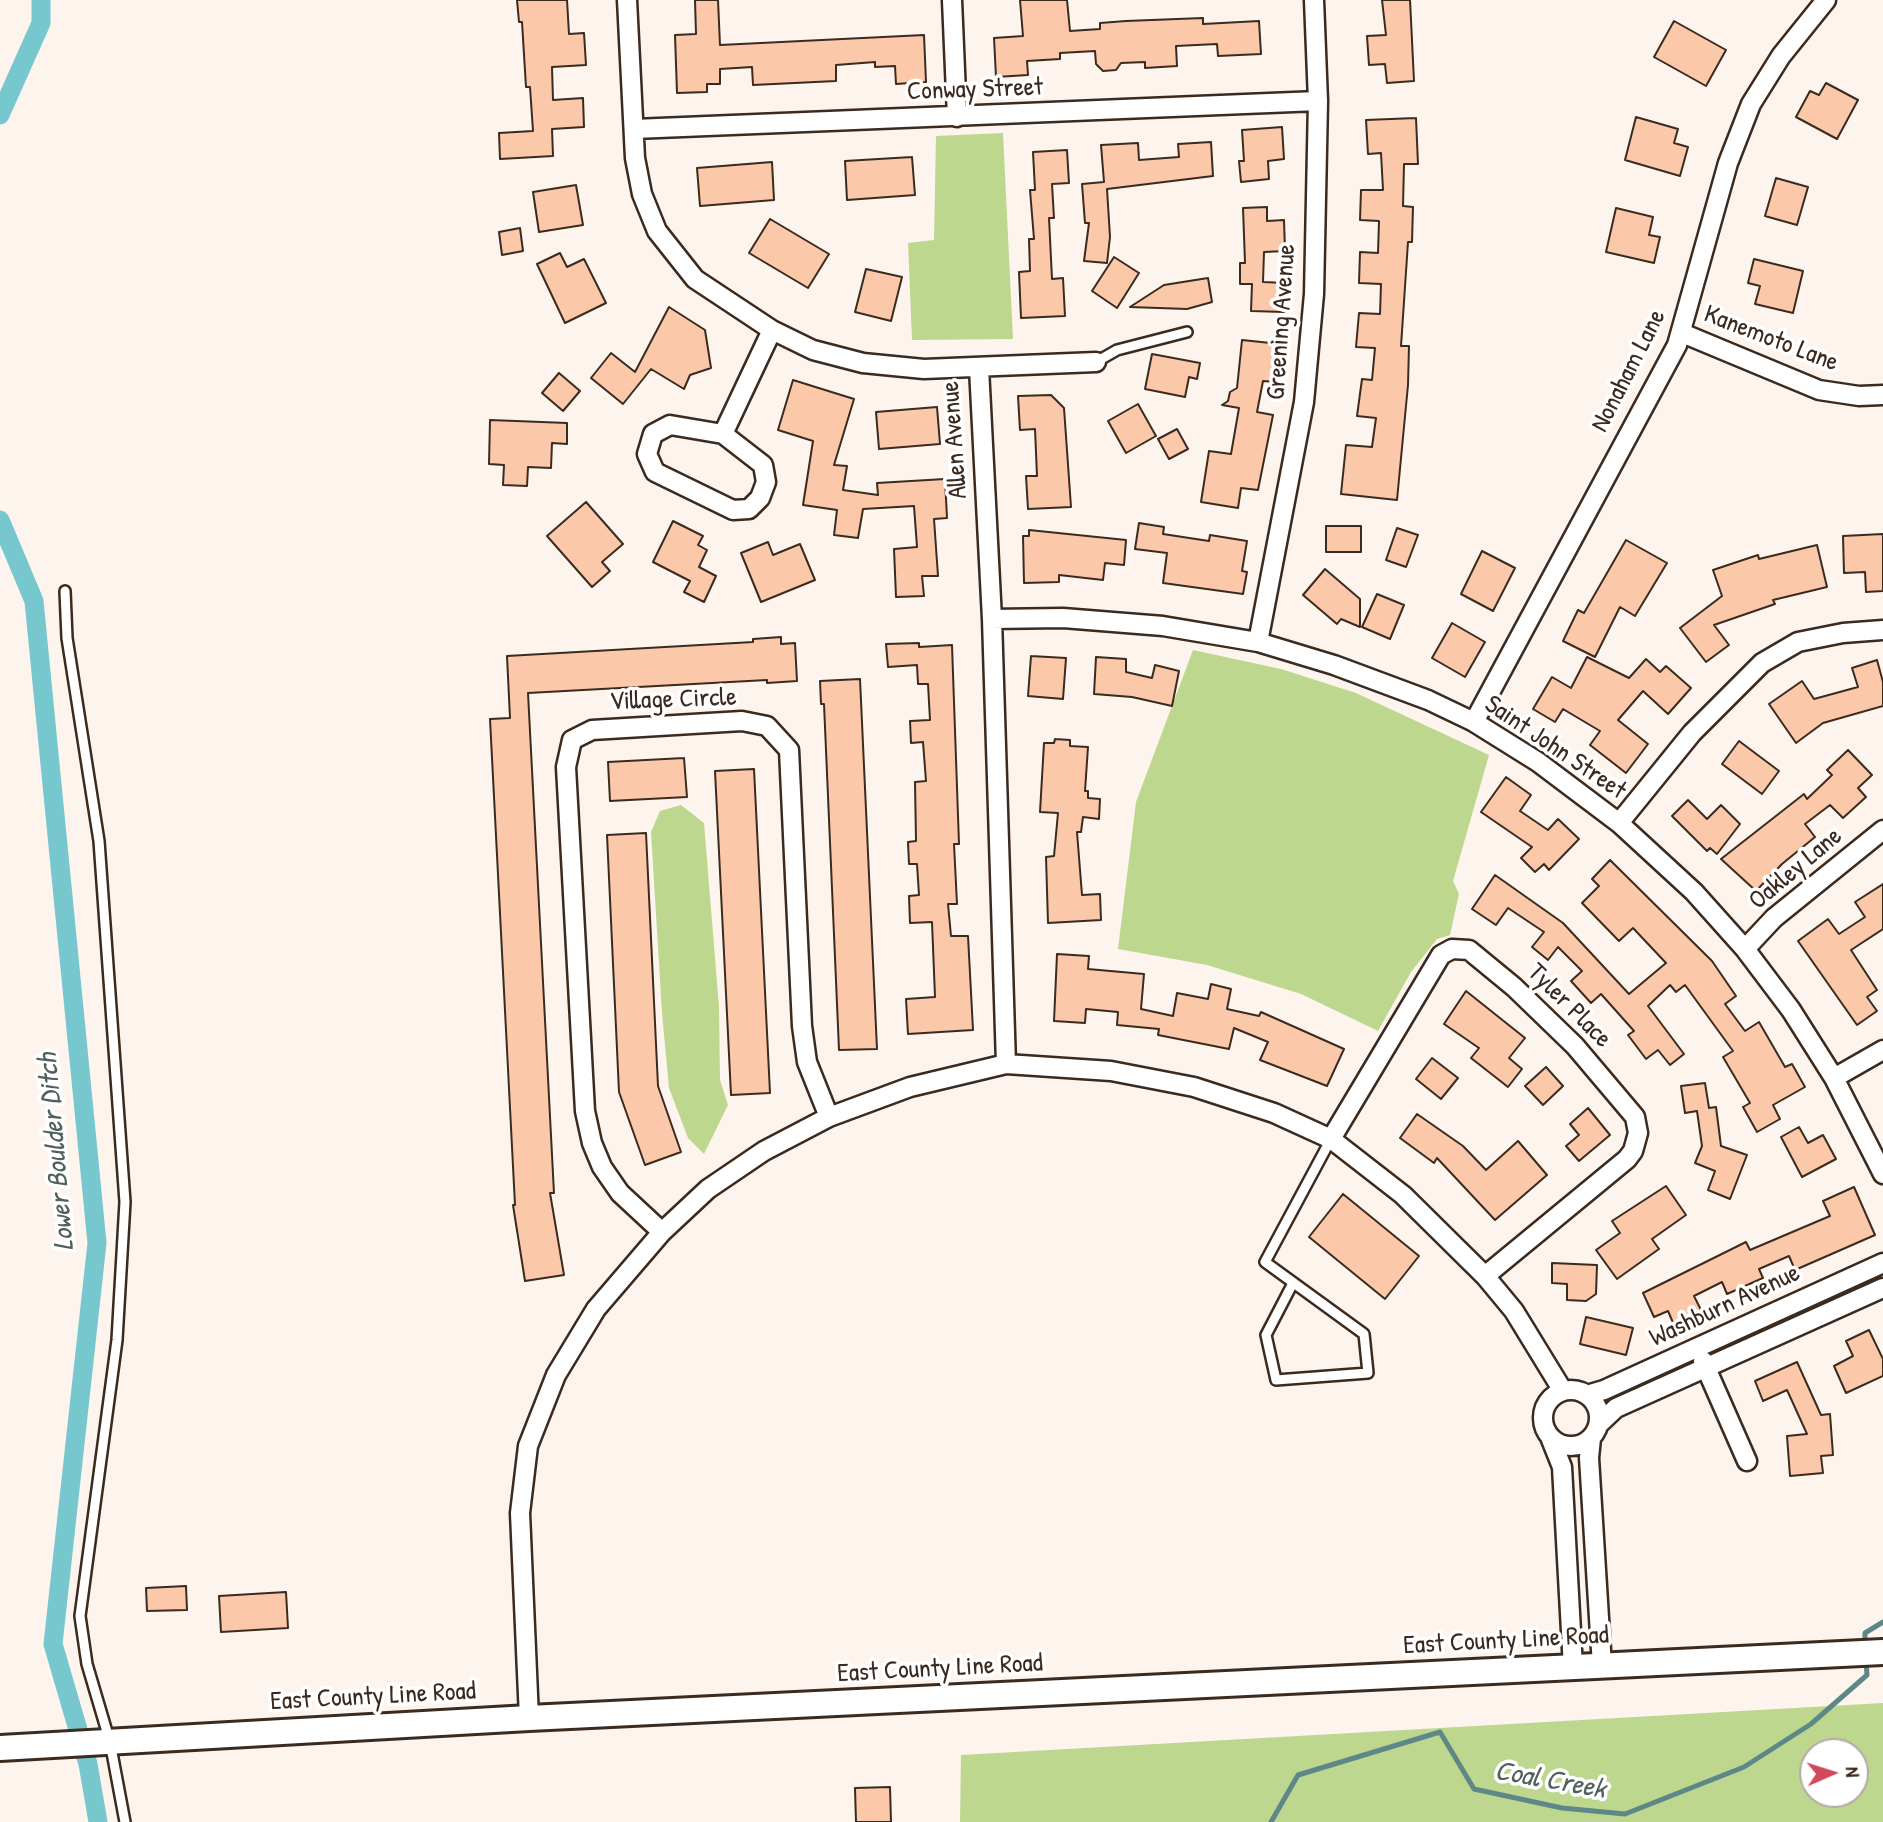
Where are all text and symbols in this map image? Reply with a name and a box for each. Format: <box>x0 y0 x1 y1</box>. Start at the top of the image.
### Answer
street label: Conway Street <box>906 72 1044 108</box>
street label: Greening Avenue <box>1261 243 1303 401</box>
street label: Kanemoto Lane <box>1699 299 1843 379</box>
street label: Nonaham Lane <box>1585 305 1673 437</box>
street label: Allen Avenue <box>935 380 975 500</box>
street label: Village Circle <box>609 682 737 718</box>
street label: Saint John Street <box>1478 689 1632 807</box>
street label: Oakley Lane <box>1743 821 1849 917</box>
street label: Tyler Place <box>1520 957 1618 1055</box>
water label: Lower Boulder Ditch <box>32 1052 82 1252</box>
street label: Washburn Avenue <box>1645 1258 1805 1354</box>
street label: East County Line Road <box>1403 1620 1609 1662</box>
street label: East County Line Road <box>837 1648 1043 1690</box>
street label: East County Line Road <box>270 1676 476 1718</box>
north arrow <box>1799 1738 1869 1808</box>
water label: Coal Creek <box>1492 1755 1608 1807</box>
text: N <box>1840 1766 1866 1778</box>

